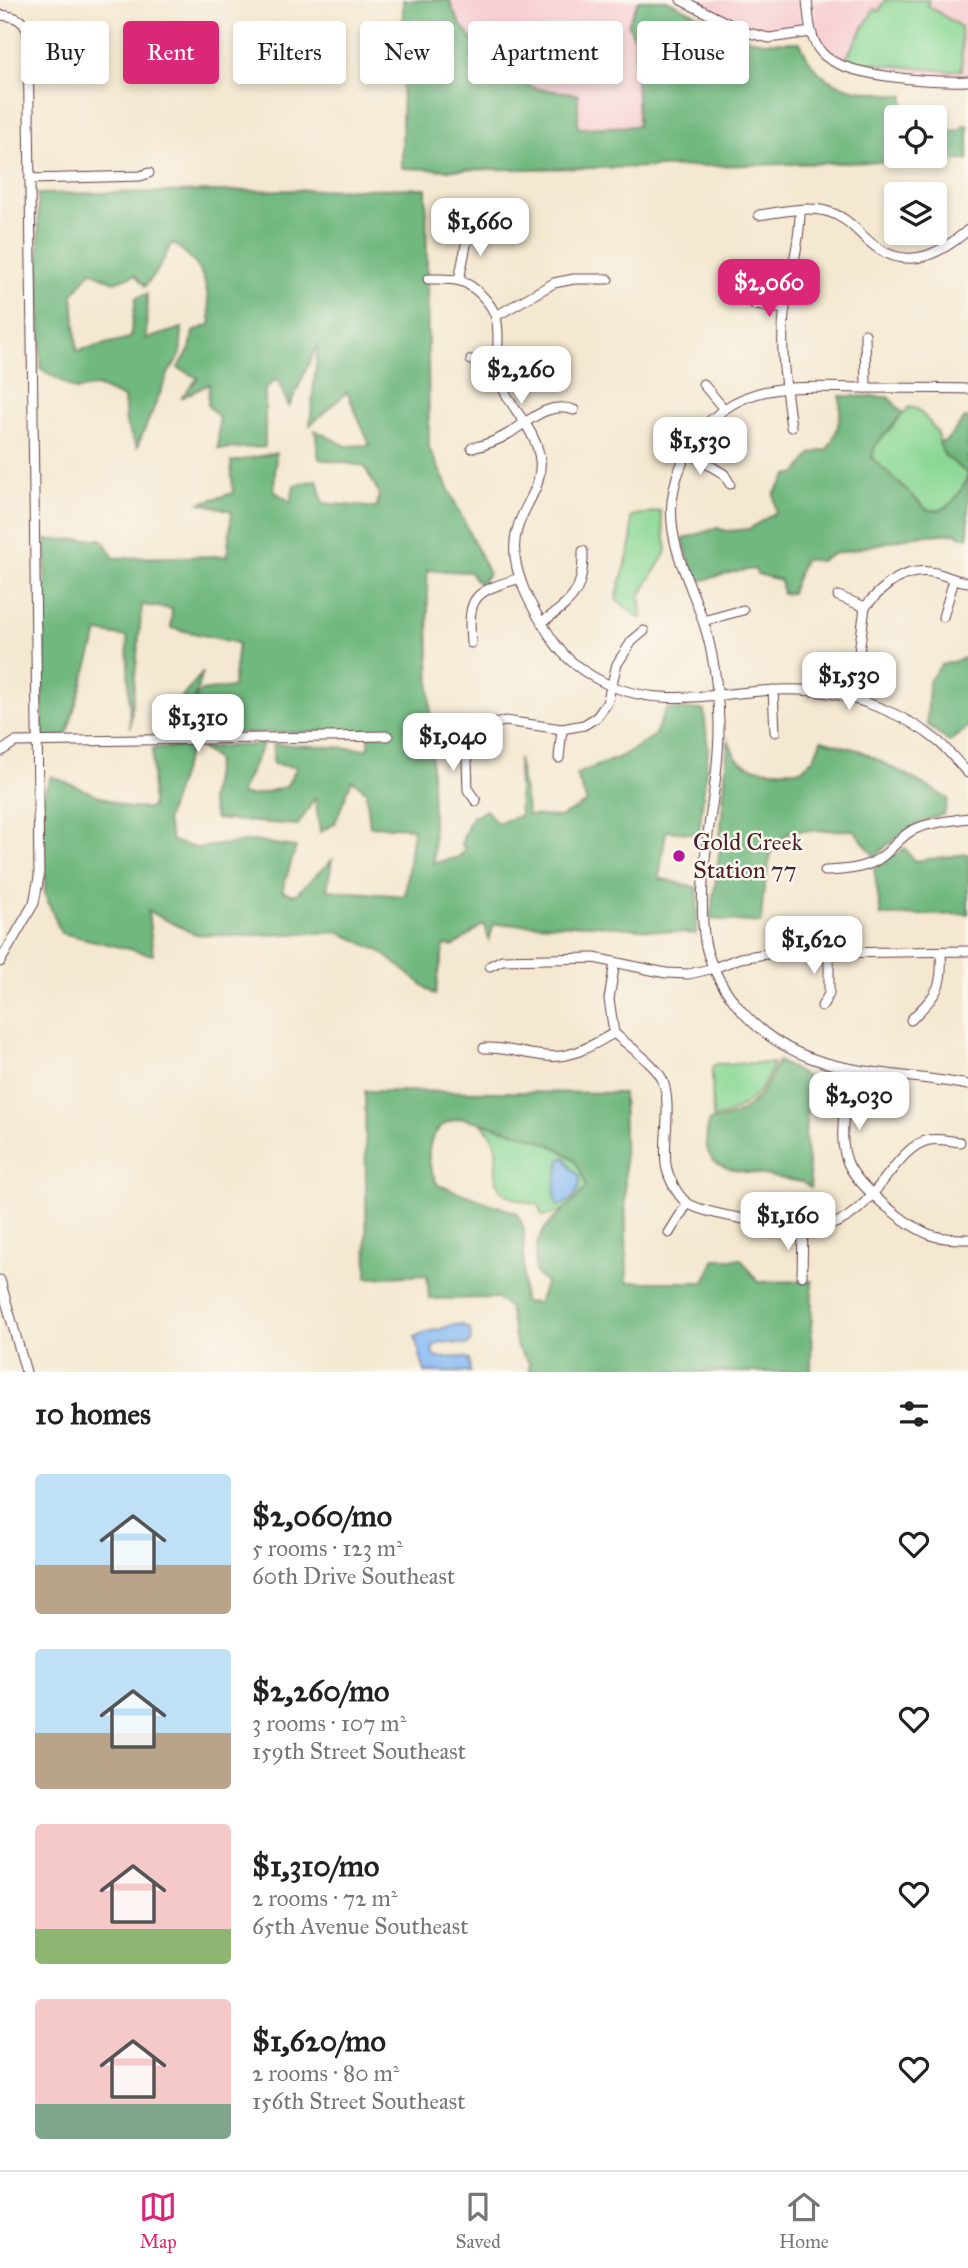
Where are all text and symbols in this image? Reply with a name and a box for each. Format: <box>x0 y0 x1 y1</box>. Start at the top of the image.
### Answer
chip: Buy <box>21 21 109 84</box>
chip: Rent <box>123 21 219 84</box>
chip: Filters <box>233 21 346 84</box>
chip: New <box>360 21 454 84</box>
chip: Apartment <box>468 21 623 84</box>
chip: House <box>637 21 749 84</box>
map controls <box>884 105 947 245</box>
button: locate <box>884 105 947 168</box>
button: layers <box>884 182 947 245</box>
pin: $1,660 <box>423 198 537 258</box>
text: $1,660 <box>447 207 513 235</box>
pin: $2,060 <box>712 260 826 319</box>
text: $2,060 <box>734 268 804 296</box>
pin: $2,260 <box>464 346 578 406</box>
text: $2,260 <box>487 355 555 383</box>
pin: $1,530 <box>643 418 757 477</box>
text: $1,530 <box>669 426 731 454</box>
pin: $1,530 <box>792 652 906 712</box>
text: $1,530 <box>818 661 880 689</box>
pin: $1,310 <box>141 694 255 754</box>
text: $1,310 <box>168 703 228 731</box>
pin: $1,040 <box>396 714 510 773</box>
text: $1,040 <box>419 722 487 750</box>
place label: Gold Creek Station 77 <box>693 827 803 885</box>
marker: Gold Creek Station 77 <box>671 848 687 864</box>
pin: $1,620 <box>757 916 871 976</box>
text: $1,620 <box>781 925 847 953</box>
pin: $2,030 <box>802 1072 916 1132</box>
text: $2,030 <box>825 1081 893 1109</box>
pin: $1,160 <box>731 1192 845 1252</box>
text: $1,160 <box>756 1201 820 1229</box>
icon: filters <box>895 1395 933 1433</box>
text: 10 homes <box>35 1396 151 1432</box>
text: $2,060/mo <box>252 1498 392 1534</box>
icon: home <box>91 1502 175 1586</box>
icon: heart <box>895 1525 933 1563</box>
text: 5 rooms · 123 m² <box>252 1534 403 1562</box>
text: 60th Drive Southeast <box>252 1562 455 1590</box>
text: $2,260/mo <box>252 1673 389 1709</box>
icon: home <box>91 1677 175 1761</box>
icon: heart <box>895 1700 933 1738</box>
text: 3 rooms · 107 m² <box>252 1709 406 1737</box>
text: 159th Street Southeast <box>252 1737 466 1765</box>
text: $1,310/mo <box>252 1848 379 1884</box>
icon: home <box>91 1852 175 1936</box>
icon: heart <box>895 1875 933 1913</box>
text: 2 rooms · 72 m² <box>252 1884 397 1912</box>
text: 65th Avenue Southeast <box>252 1912 468 1940</box>
text: $1,620/mo <box>252 2023 386 2059</box>
icon: home <box>91 2027 175 2111</box>
icon: heart <box>895 2050 933 2088</box>
text: 2 rooms · 80 m² <box>252 2059 399 2087</box>
text: 156th Street Southeast <box>252 2087 465 2115</box>
tab: Map <box>139 2188 177 2253</box>
tab: Saved <box>456 2188 501 2253</box>
tab: Home <box>779 2188 829 2253</box>

